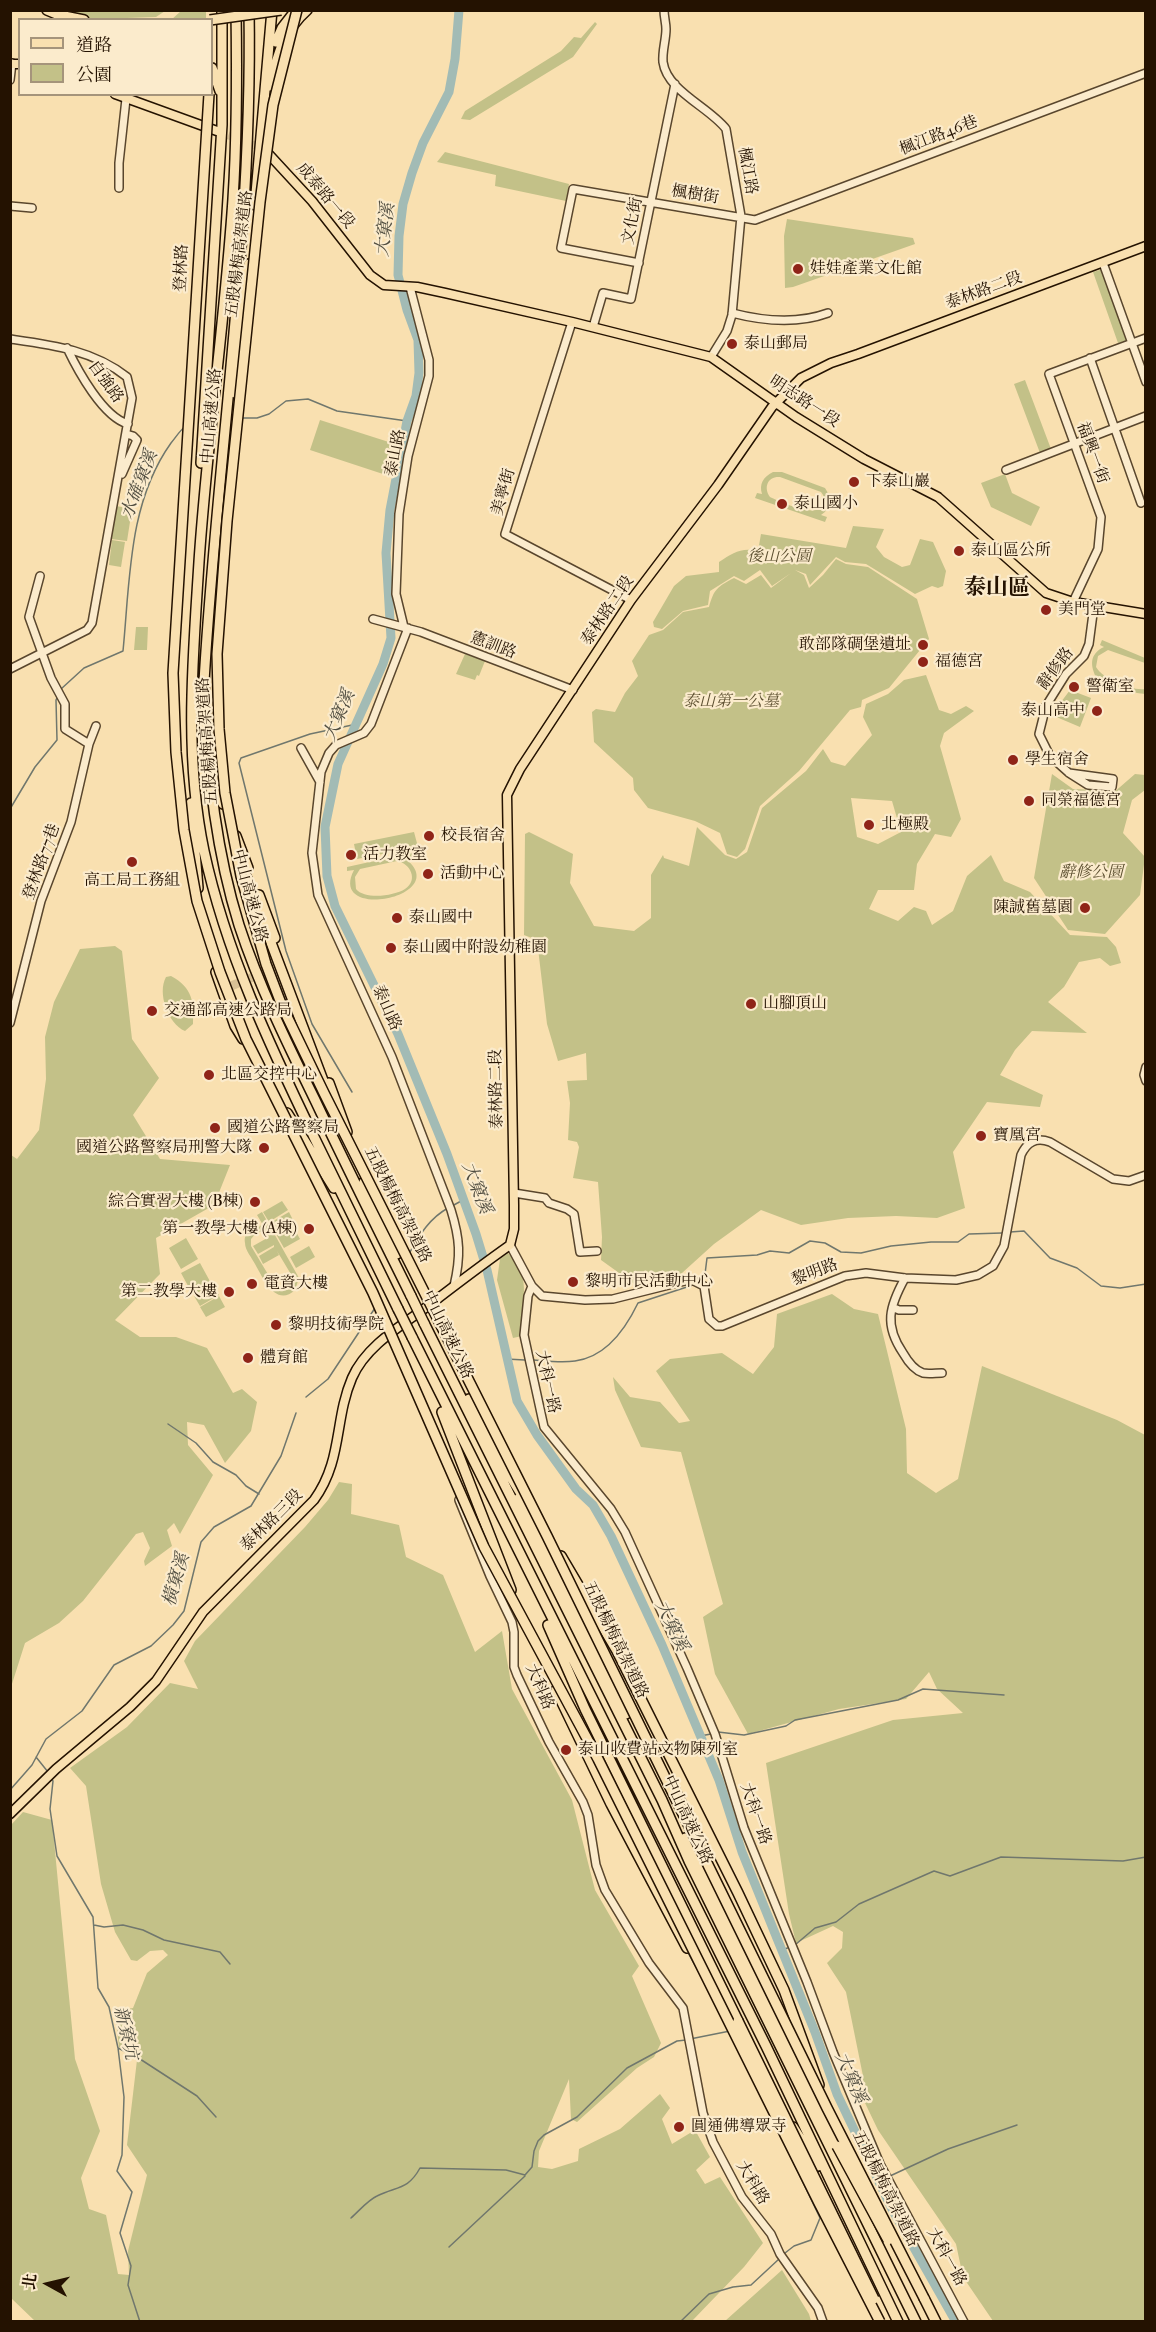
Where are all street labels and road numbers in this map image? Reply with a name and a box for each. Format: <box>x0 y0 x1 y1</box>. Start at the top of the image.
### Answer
street label: 楓江路46巷 <box>897 112 981 160</box>
street label: 楓江路 <box>733 146 761 196</box>
street label: 成泰路一段 <box>292 159 358 233</box>
street label: 楓樹街 <box>670 182 720 208</box>
street label: 五股楊梅高架道路 <box>223 189 257 319</box>
street label: 文化街 <box>619 196 647 246</box>
street label: 登林路 <box>171 244 193 292</box>
street label: 泰林路二段 <box>943 268 1025 314</box>
street label: 自強路 <box>83 357 127 407</box>
street label: 中山高速公路 <box>198 367 226 465</box>
street label: 明志路一段 <box>765 372 843 432</box>
street label: 福興一街 <box>1072 420 1112 486</box>
street label: 泰山路 <box>382 428 410 478</box>
street label: 美寧街 <box>488 466 520 518</box>
street label: 泰林路二段 <box>578 572 638 650</box>
street label: 憲訓路 <box>467 628 519 664</box>
street label: 辭修路 <box>1034 644 1078 694</box>
street label: 五股楊梅高架道路 <box>194 676 222 806</box>
street label: 登林路77巷 <box>19 821 65 903</box>
street label: 中山高速公路 <box>227 847 271 945</box>
street label: 泰山路 <box>367 982 405 1034</box>
street label: 泰林路二段 <box>487 1049 507 1129</box>
street label: 五股楊梅高架道路 <box>359 1144 435 1266</box>
street label: 黎明路 <box>789 1255 841 1291</box>
street label: 中山高速公路 <box>417 1288 477 1382</box>
street label: 大科一路 <box>531 1349 563 1415</box>
street label: 泰林路三段 <box>237 1486 307 1556</box>
street label: 五股楊梅高架道路 <box>578 1578 652 1702</box>
street label: 大科路 <box>521 1661 557 1713</box>
street label: 中山高速公路 <box>658 1772 716 1868</box>
street label: 大科一路 <box>736 1781 774 1847</box>
street label: 五股楊梅高架道路 <box>847 2128 923 2250</box>
street label: 大科路 <box>731 2157 773 2209</box>
street label: 大科一路 <box>922 2224 970 2290</box>

